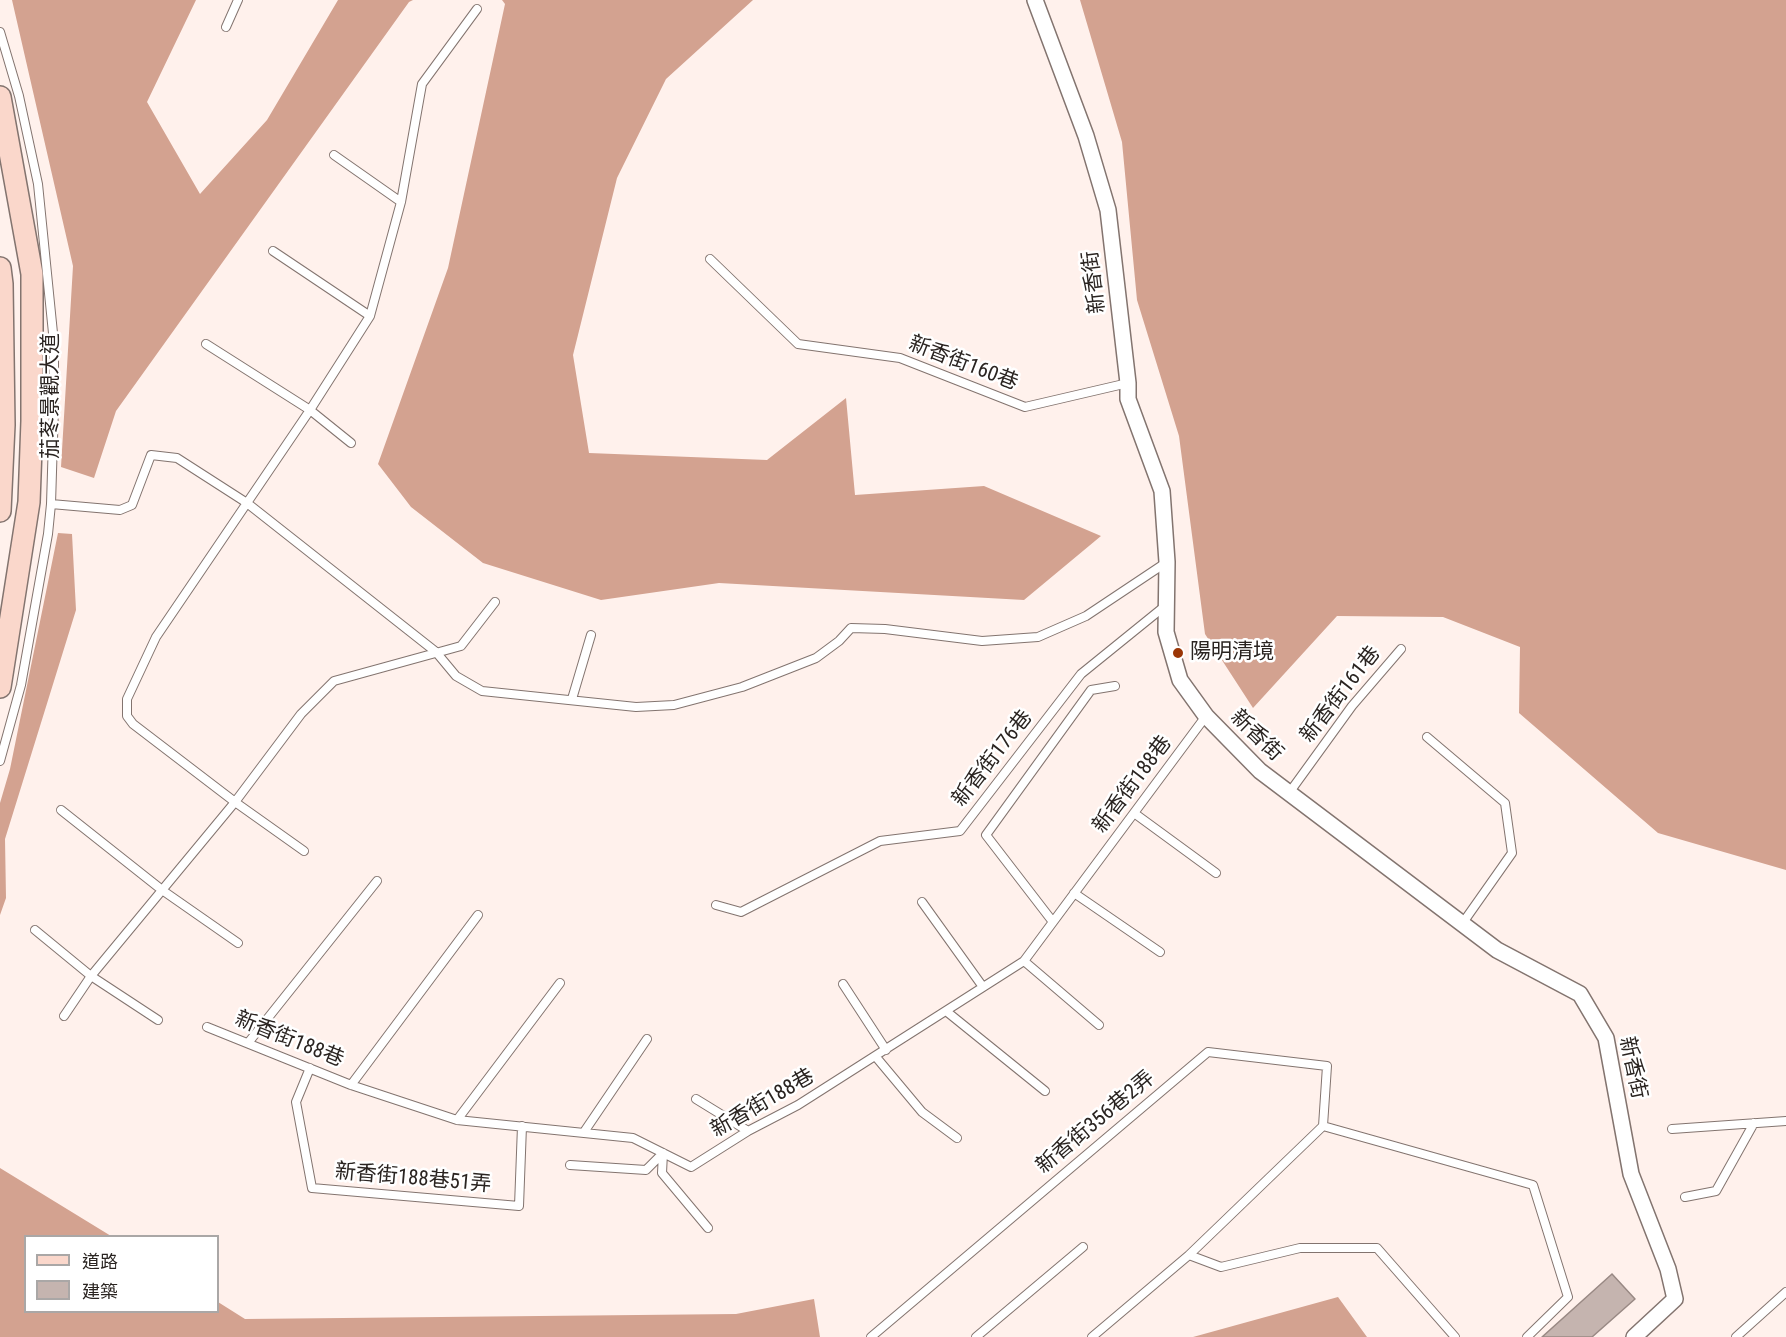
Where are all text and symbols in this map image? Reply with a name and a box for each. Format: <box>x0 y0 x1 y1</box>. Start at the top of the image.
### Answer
street label: 新香街 <box>1079 249 1111 315</box>
street label: 新香街160巷 <box>905 332 1021 396</box>
street label: 茄苳景觀大道 <box>39 333 65 459</box>
place label: 陽明清境 <box>1190 640 1274 666</box>
street label: 新香街161巷 <box>1296 642 1386 748</box>
marker: 陽明清境 <box>1171 646 1185 660</box>
street label: 新香街 <box>1225 705 1287 767</box>
street label: 新香街176巷 <box>948 706 1038 812</box>
street label: 新香街188巷 <box>1088 731 1178 839</box>
street label: 新香街188巷 <box>231 1007 347 1073</box>
street label: 新香街 <box>1613 1035 1651 1101</box>
street label: 新香街188巷 <box>707 1064 819 1144</box>
street label: 新香街356巷2弄 <box>1032 1066 1160 1180</box>
street label: 新香街188巷51弄 <box>334 1160 492 1198</box>
legend <box>24 1235 219 1313</box>
text: 道路 <box>82 1251 118 1272</box>
text: 建築 <box>82 1281 118 1302</box>

